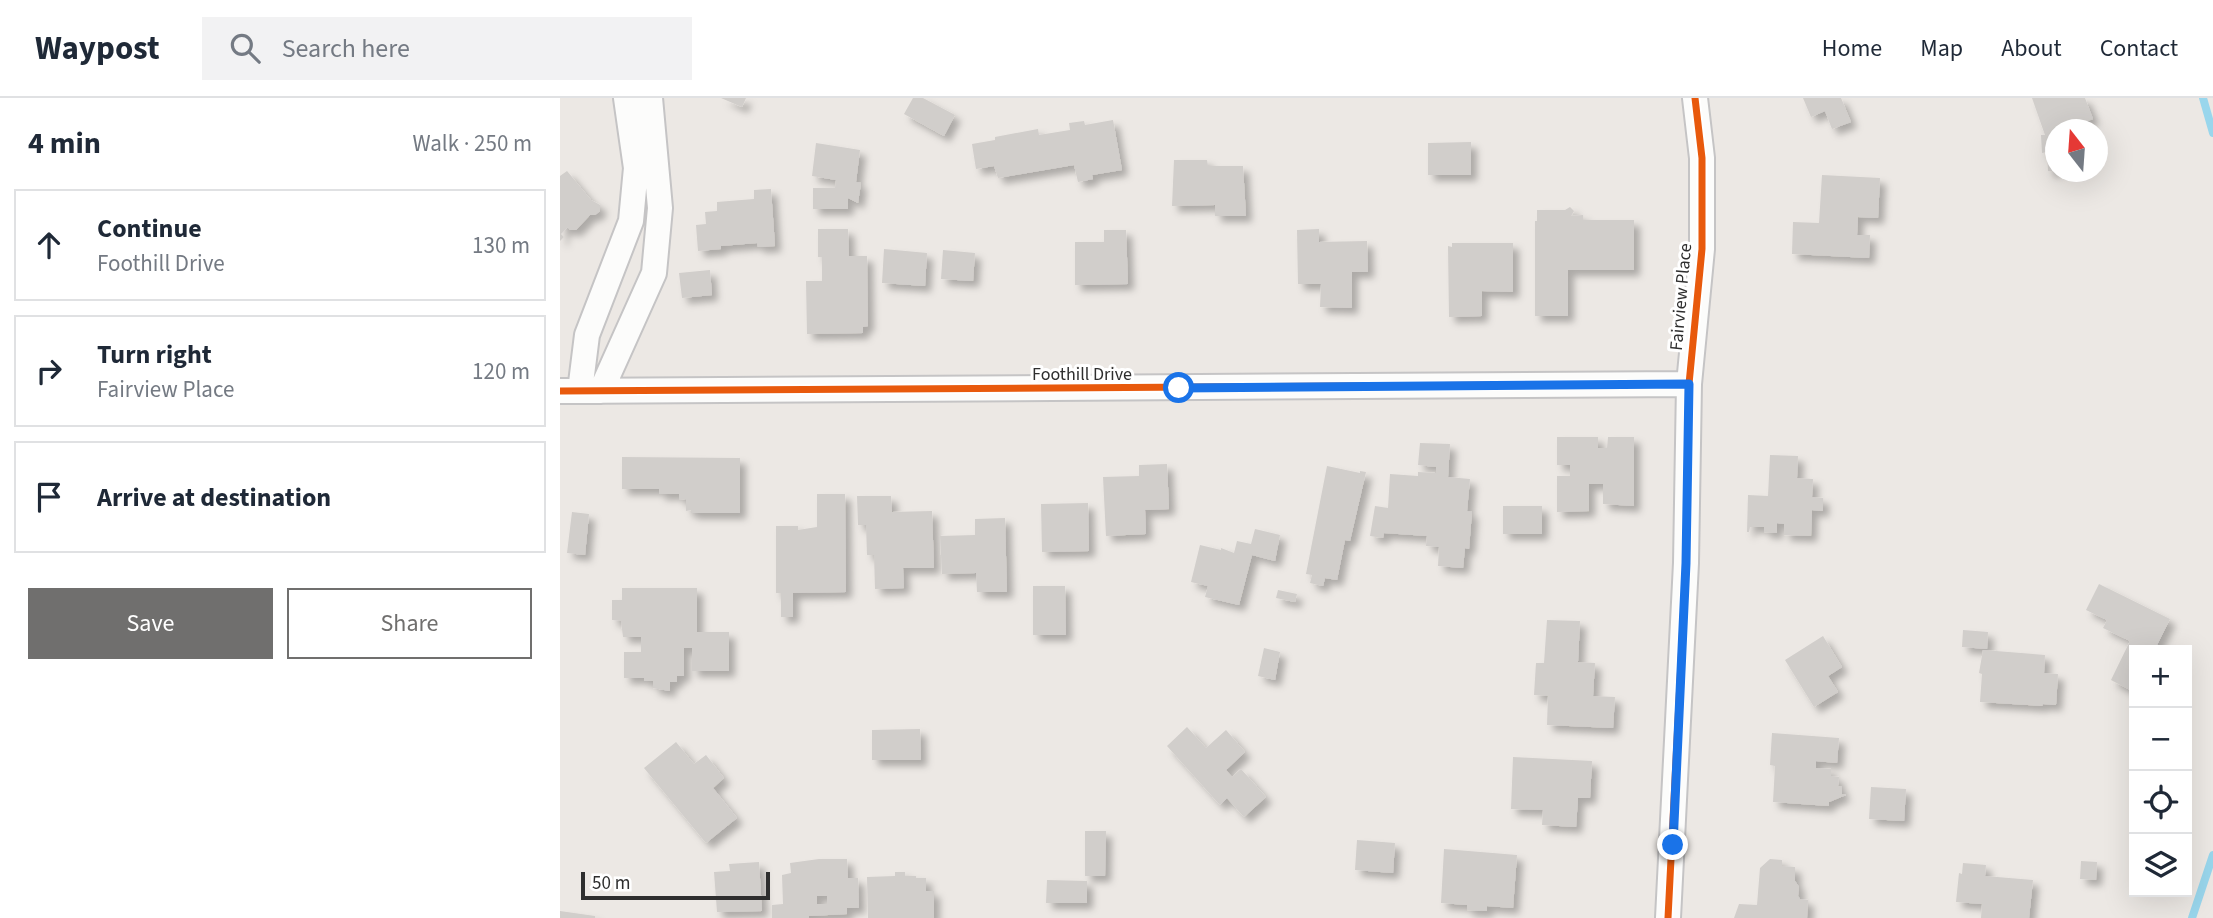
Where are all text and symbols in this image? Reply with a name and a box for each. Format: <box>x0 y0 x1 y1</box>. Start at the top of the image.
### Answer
search box <box>202 17 692 80</box>
text: Waypost <box>35 25 160 72</box>
icon: search <box>226 29 264 67</box>
text: Search here <box>282 30 410 67</box>
text: Home <box>1822 31 1882 66</box>
text: Map <box>1920 31 1963 66</box>
text: About <box>2001 31 2062 66</box>
text: Contact <box>2100 31 2178 66</box>
north arrow <box>2045 119 2108 182</box>
text: 4 min <box>28 122 101 165</box>
text: Walk · 250 m <box>413 127 532 160</box>
text: Continue <box>97 210 202 247</box>
icon: ahead <box>30 226 68 264</box>
text: 130 m <box>472 229 530 262</box>
street label: Fairview Place <box>1664 242 1698 352</box>
text: Foothill Drive <box>97 247 225 280</box>
text: Turn right <box>97 336 212 373</box>
icon: right <box>30 352 68 390</box>
text: 120 m <box>472 355 530 388</box>
street label: Foothill Drive <box>1032 362 1132 387</box>
route start <box>1163 372 1194 403</box>
text: Fairview Place <box>97 373 234 406</box>
icon: arrive <box>30 478 68 516</box>
text: Arrive at destination <box>97 479 331 516</box>
button: Save <box>28 588 273 659</box>
button: Share <box>287 588 532 659</box>
map controls <box>2129 645 2192 897</box>
button: + <box>2129 645 2192 708</box>
button: − <box>2129 708 2192 771</box>
button: locate <box>2129 771 2192 834</box>
route end <box>1657 829 1688 860</box>
button: layers <box>2129 834 2192 897</box>
scale bar <box>581 869 770 901</box>
text: 50 m <box>592 870 630 897</box>

